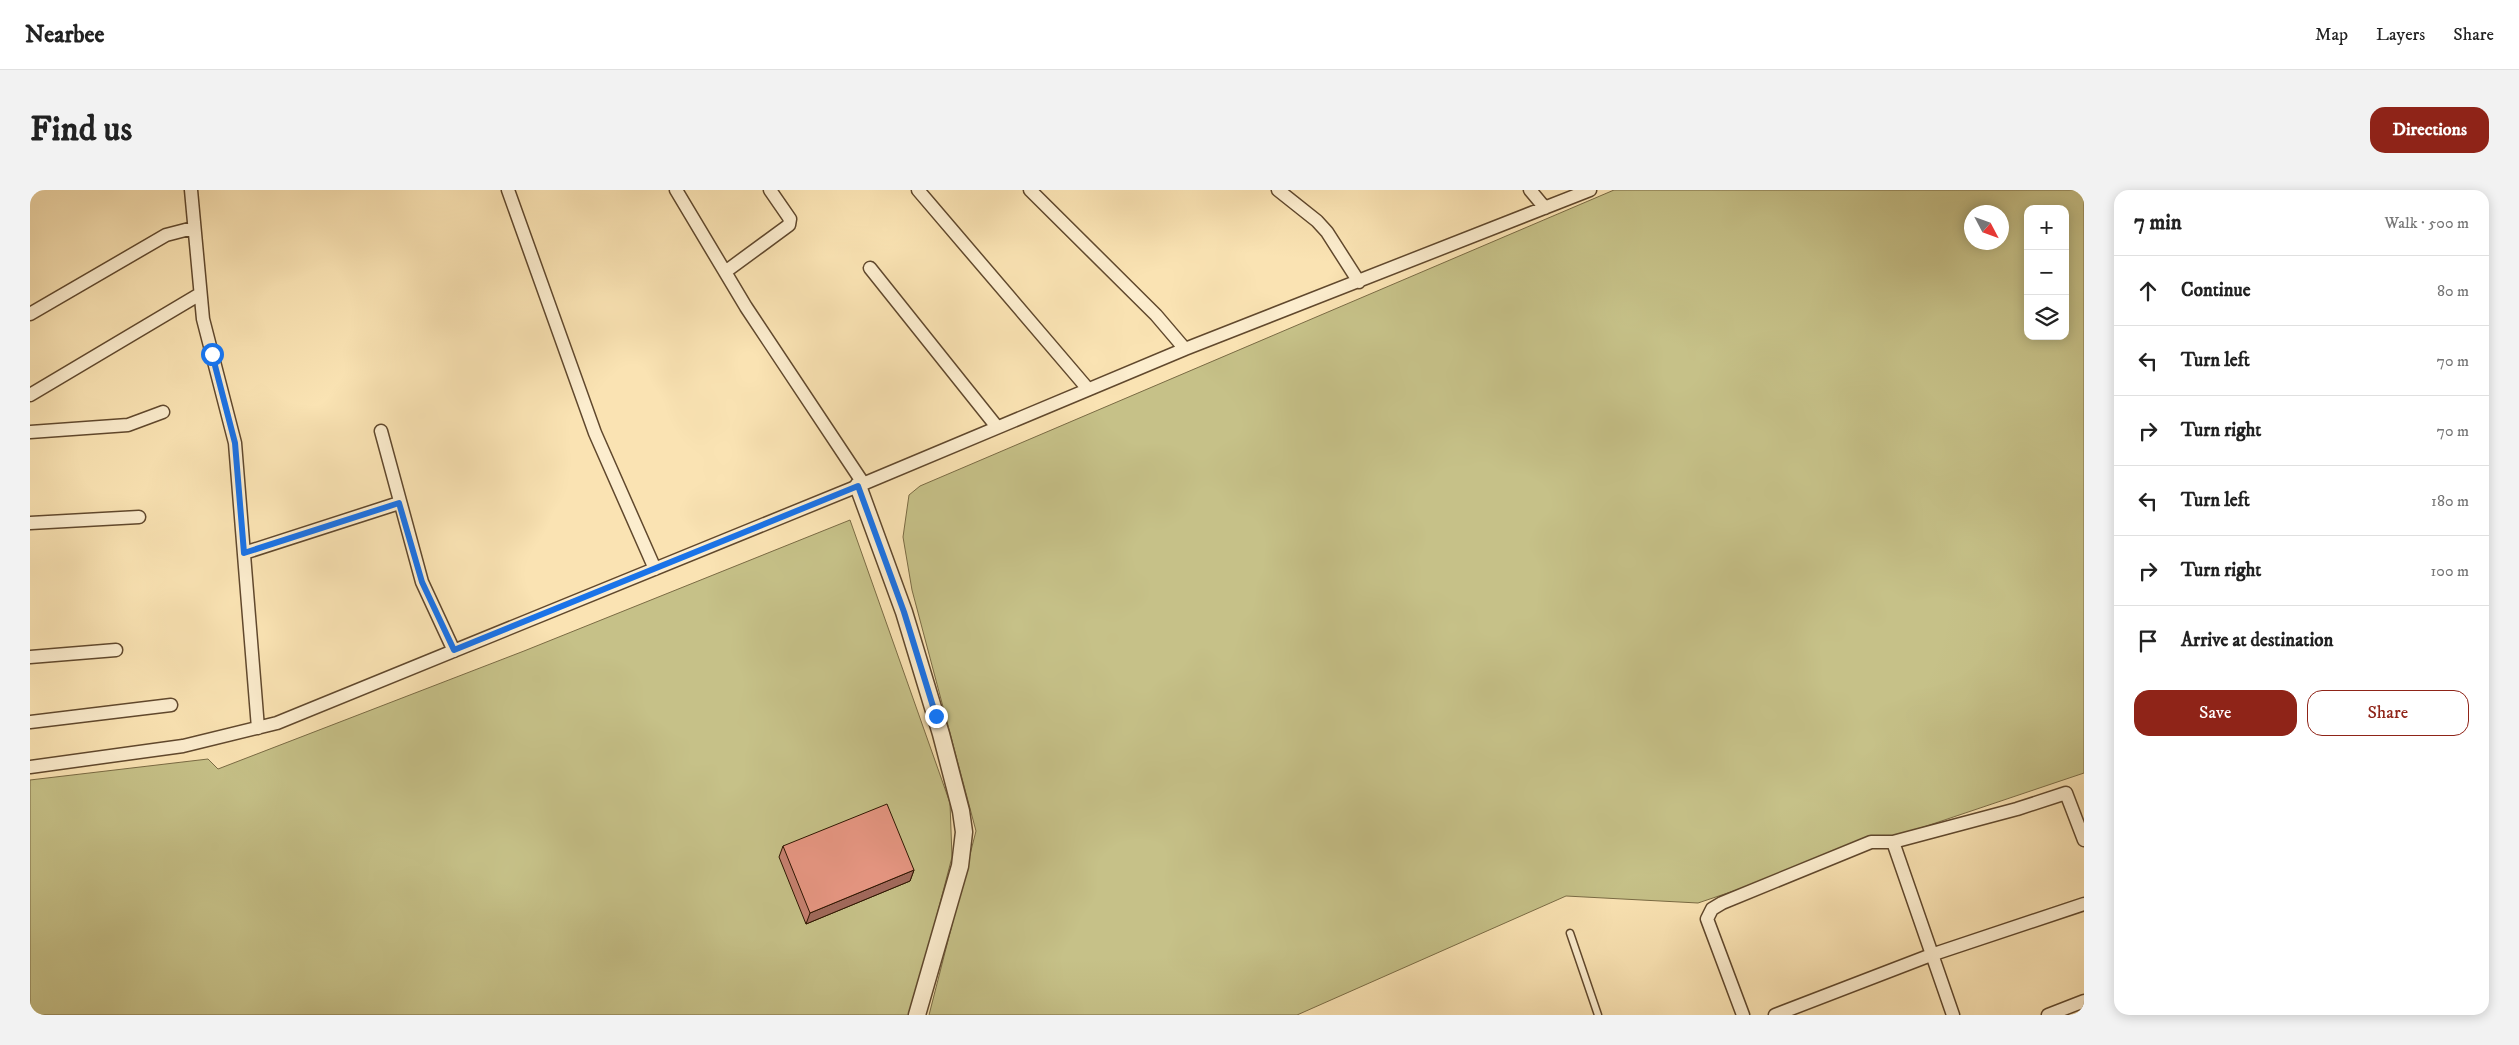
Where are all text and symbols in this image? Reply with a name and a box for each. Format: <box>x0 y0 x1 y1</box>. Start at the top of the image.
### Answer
text: Nearbee <box>25 20 104 50</box>
text: Map <box>2315 24 2348 46</box>
text: Layers <box>2376 24 2425 46</box>
text: Share <box>2453 24 2494 46</box>
button: Directions <box>2370 107 2489 153</box>
text: Find us <box>30 108 132 152</box>
north arrow <box>1964 205 2009 250</box>
map controls <box>2024 205 2069 340</box>
button: + <box>2024 205 2069 250</box>
text: 7 min <box>2134 210 2182 236</box>
text: Walk · 500 m <box>2384 213 2469 233</box>
button: − <box>2024 250 2069 295</box>
icon: ahead <box>2134 277 2162 305</box>
text: Continue <box>2181 279 2251 302</box>
text: 80 m <box>2437 281 2469 301</box>
button: layers <box>2024 295 2069 340</box>
route start <box>201 343 224 366</box>
icon: left <box>2134 347 2162 375</box>
text: Turn left <box>2181 349 2250 372</box>
text: 70 m <box>2437 351 2469 371</box>
icon: right <box>2134 417 2162 445</box>
text: Turn right <box>2181 419 2261 442</box>
text: 70 m <box>2437 421 2469 441</box>
icon: left <box>2134 487 2162 515</box>
text: Turn left <box>2181 489 2250 512</box>
text: 180 m <box>2431 491 2469 511</box>
icon: right <box>2134 557 2162 585</box>
text: Turn right <box>2181 559 2261 582</box>
text: 100 m <box>2431 561 2469 581</box>
icon: arrive <box>2134 627 2162 655</box>
text: Arrive at destination <box>2181 629 2333 652</box>
button: Save <box>2134 690 2297 736</box>
button: Share <box>2307 690 2469 736</box>
route end <box>925 705 948 728</box>

